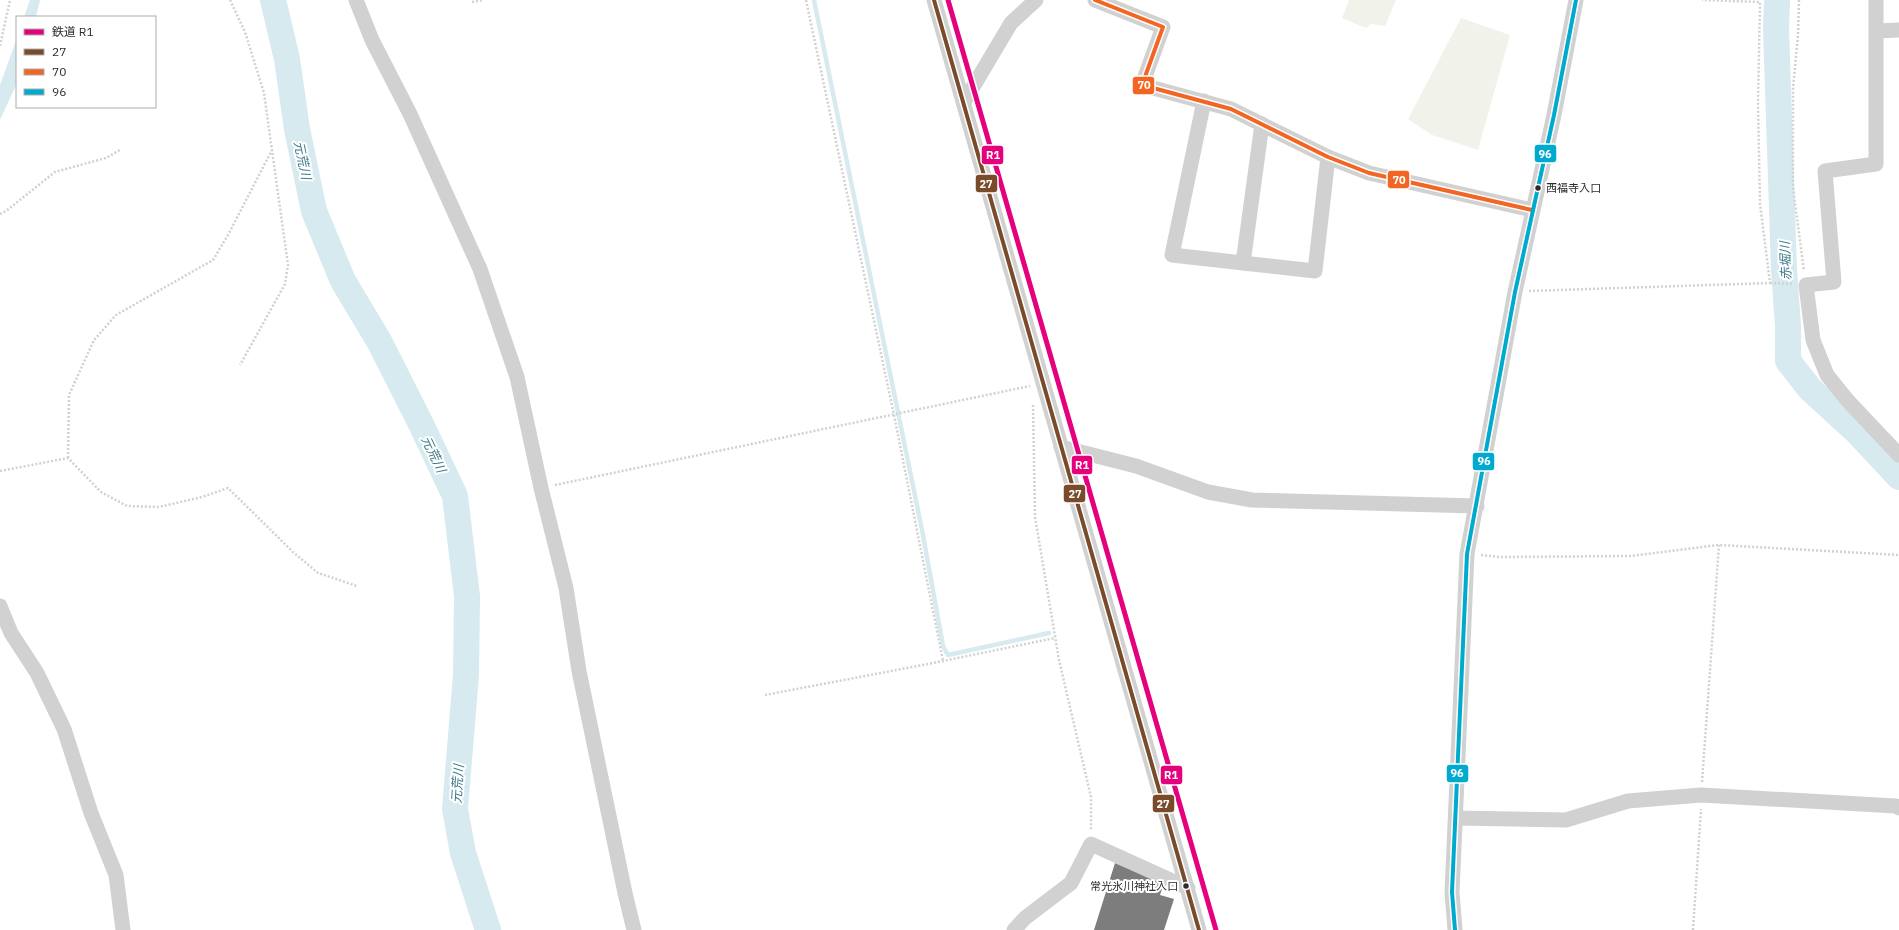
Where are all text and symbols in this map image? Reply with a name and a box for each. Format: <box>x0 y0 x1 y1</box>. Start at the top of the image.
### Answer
legend <box>16 16 156 108</box>
text: 鉄道 R1 <box>52 24 94 39</box>
text: 27 <box>52 44 66 59</box>
text: 70 <box>52 64 66 79</box>
line badge: 70 <box>1132 76 1155 95</box>
text: 70 <box>1137 78 1151 92</box>
text: 96 <box>52 84 66 99</box>
water label: 元荒川 <box>290 139 315 183</box>
line badge: 96 <box>1534 144 1557 163</box>
line badge: R1 <box>981 145 1004 165</box>
text: 96 <box>1538 147 1552 161</box>
text: R1 <box>986 148 1000 162</box>
line badge: 70 <box>1387 170 1410 189</box>
text: 70 <box>1392 173 1406 187</box>
line badge: 27 <box>975 174 998 193</box>
text: 27 <box>979 177 993 191</box>
place label: 西福寺入口 <box>1546 181 1601 195</box>
marker: 西福寺入口 <box>1533 183 1543 193</box>
water label: 赤堀川 <box>1776 239 1795 281</box>
water label: 元荒川 <box>417 433 451 477</box>
line badge: 96 <box>1472 452 1495 471</box>
text: 96 <box>1477 454 1491 468</box>
line badge: R1 <box>1071 455 1093 475</box>
text: R1 <box>1075 458 1089 472</box>
line badge: 27 <box>1063 484 1086 503</box>
text: 27 <box>1068 487 1082 501</box>
water label: 元荒川 <box>448 762 467 804</box>
line badge: 96 <box>1446 764 1469 783</box>
line badge: R1 <box>1160 765 1183 785</box>
text: 96 <box>1450 766 1464 780</box>
text: R1 <box>1164 768 1178 782</box>
line badge: 27 <box>1152 794 1175 813</box>
text: 27 <box>1156 797 1170 811</box>
place label: 常光氷川神社入口 <box>1090 879 1178 893</box>
marker: 常光氷川神社入口 <box>1181 881 1191 891</box>

